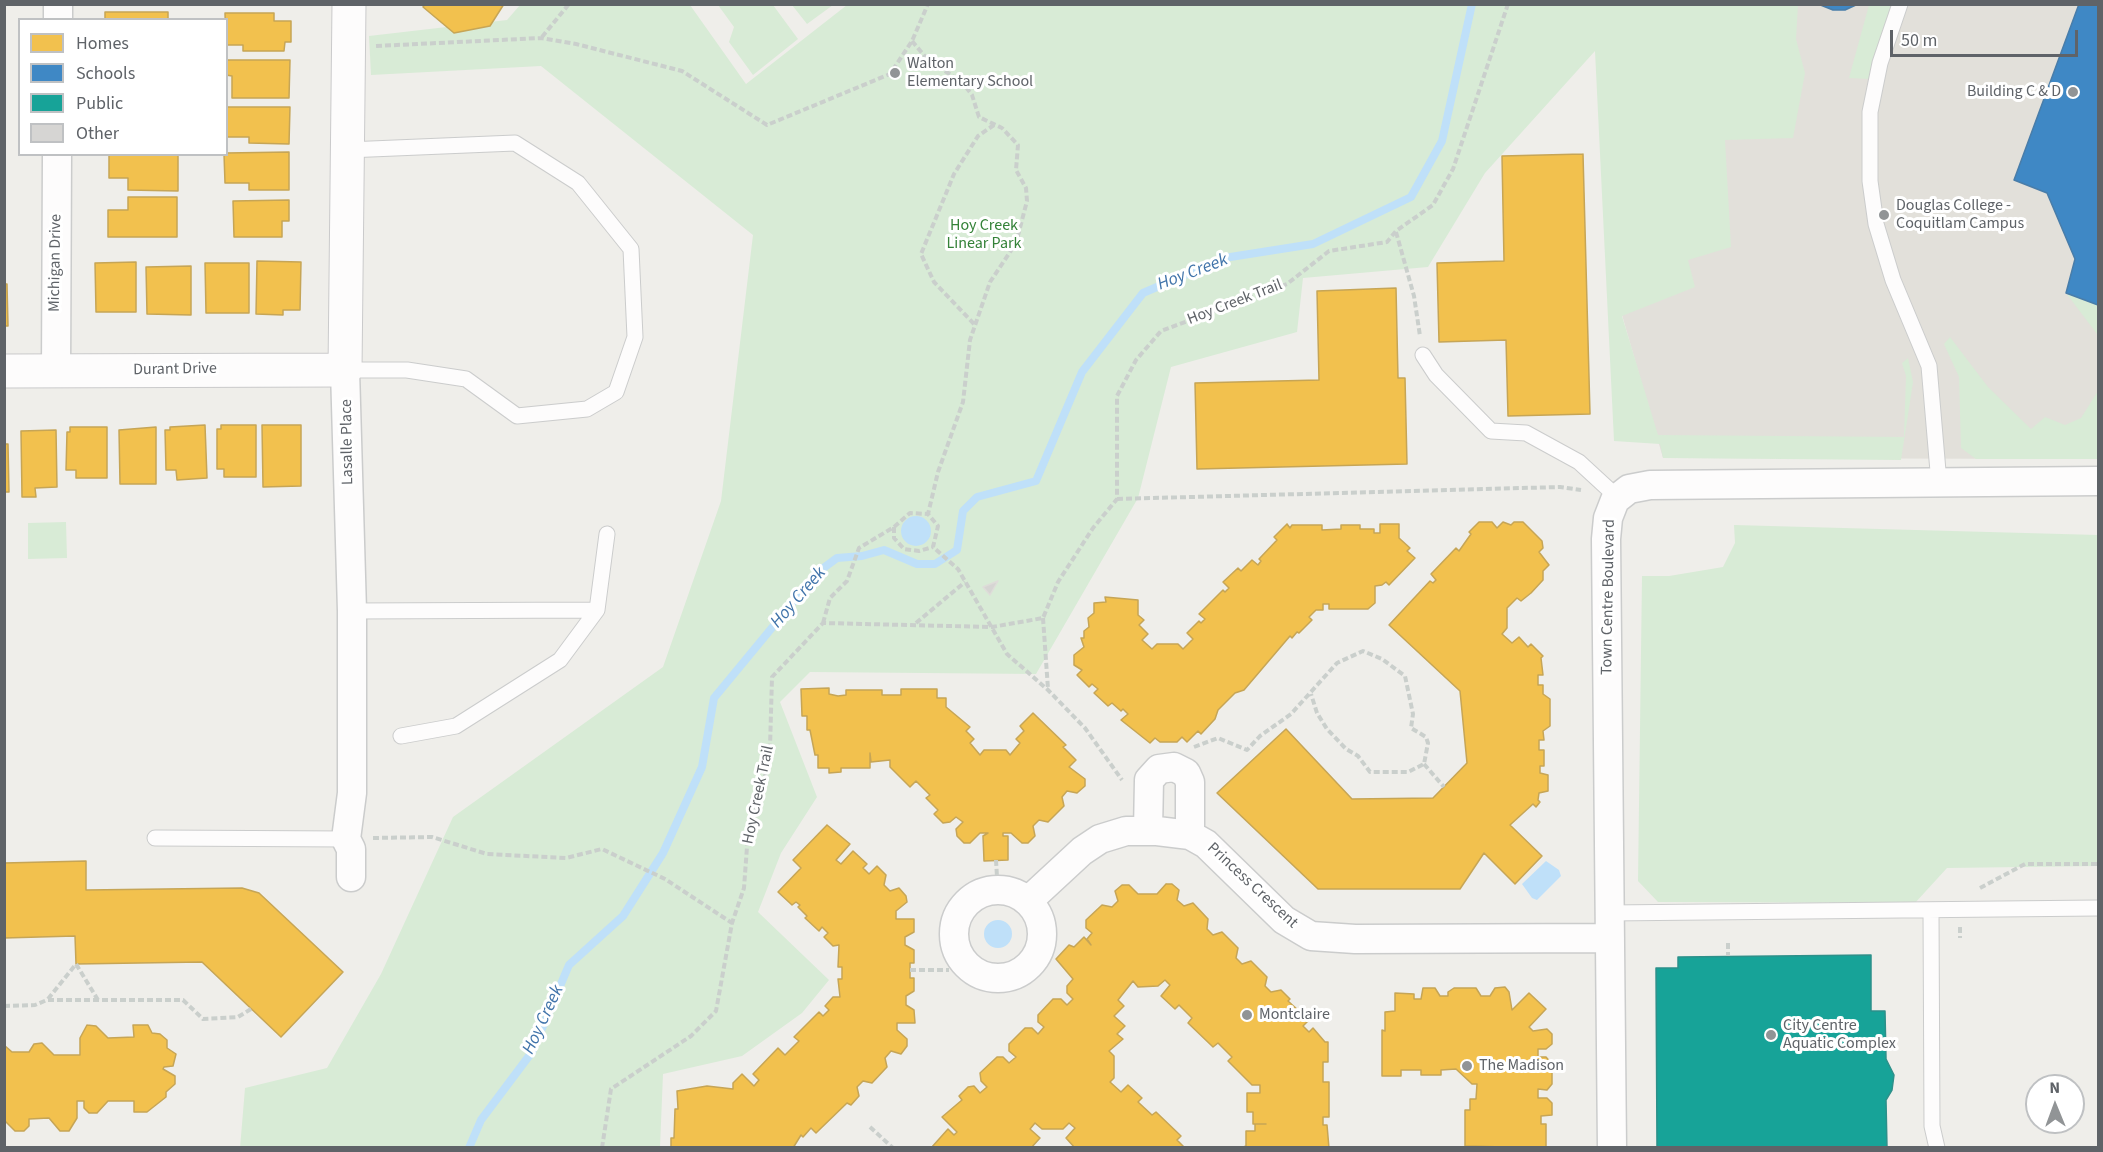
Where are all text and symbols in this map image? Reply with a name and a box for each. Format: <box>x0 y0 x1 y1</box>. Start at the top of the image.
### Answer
legend <box>18 18 228 156</box>
scale bar <box>1893 18 2080 56</box>
text: 50 m <box>1901 28 1937 53</box>
text: Homes <box>76 31 129 56</box>
place label: Walton Elementary School <box>907 54 1033 92</box>
text: Schools <box>76 61 135 86</box>
marker: Walton Elementary School <box>888 66 902 80</box>
place label: Building C & D <box>1967 82 2061 102</box>
marker: Building C & D <box>2066 85 2080 99</box>
text: Public <box>76 91 123 116</box>
text: Other <box>76 121 119 146</box>
place label: Douglas College - Coquitlam Campus <box>1896 196 2024 234</box>
marker: Douglas College - Coquitlam Campus <box>1877 208 1891 222</box>
street label: Michigan Drive <box>46 214 66 312</box>
park label: Hoy Creek Linear Park <box>947 216 1021 254</box>
water label: Hoy Creek <box>1155 250 1231 296</box>
street label: Hoy Creek Trail <box>1185 276 1285 330</box>
street label: Durant Drive <box>133 360 217 380</box>
street label: Lasalle Place <box>338 399 358 485</box>
street label: Town Centre Boulevard <box>1598 519 1620 675</box>
water label: Hoy Creek <box>767 563 831 633</box>
street label: Hoy Creek Trail <box>739 744 779 846</box>
street label: Princess Crescent <box>1203 839 1301 933</box>
water label: Hoy Creek <box>519 982 569 1058</box>
place label: Montclaire <box>1259 1005 1330 1025</box>
marker: Montclaire <box>1240 1008 1254 1022</box>
place label: City Centre Aquatic Complex <box>1783 1016 1896 1054</box>
marker: City Centre Aquatic Complex <box>1764 1028 1778 1042</box>
place label: The Madison <box>1479 1056 1564 1076</box>
marker: The Madison <box>1460 1059 1474 1073</box>
north arrow <box>2025 1074 2085 1134</box>
text: N <box>2049 1077 2060 1099</box>

